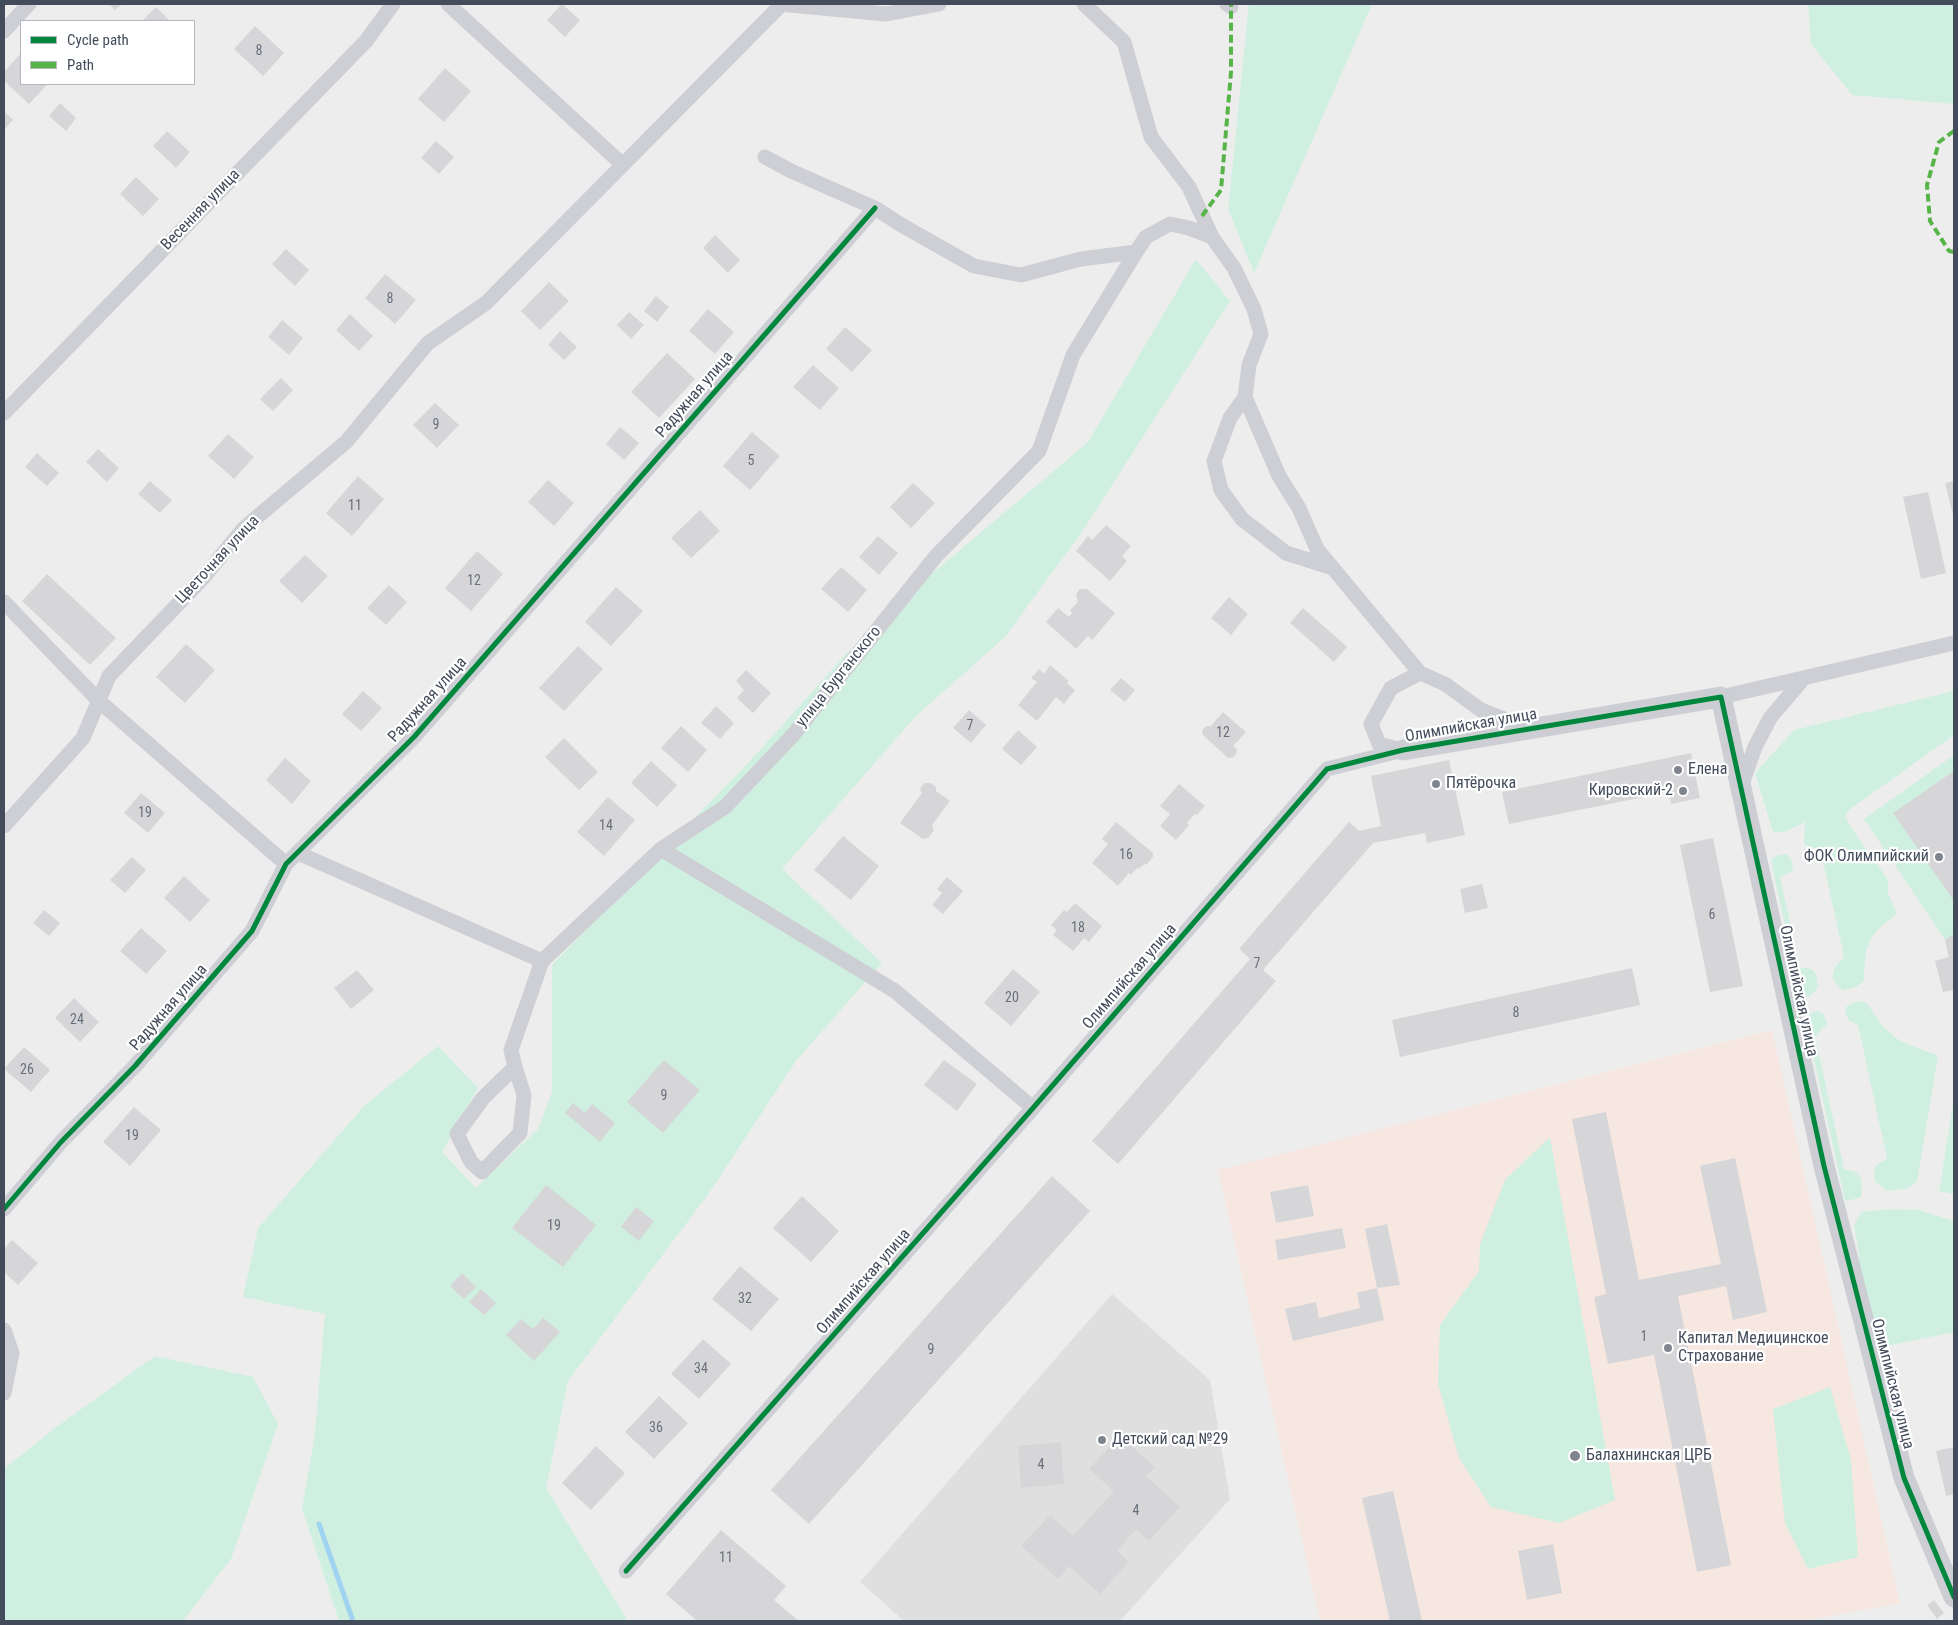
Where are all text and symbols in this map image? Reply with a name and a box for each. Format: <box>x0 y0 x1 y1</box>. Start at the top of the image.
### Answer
legend <box>20 20 195 85</box>
text: Cycle path <box>67 31 129 49</box>
house number: 8 <box>256 43 262 59</box>
text: Path <box>67 56 94 74</box>
street label: Весенняя улица <box>158 165 244 255</box>
house number: 8 <box>387 291 393 307</box>
street label: Радужная улица <box>652 348 738 442</box>
house number: 9 <box>433 417 439 433</box>
house number: 5 <box>748 453 754 469</box>
house number: 11 <box>348 498 362 514</box>
street label: Цветочная улица <box>172 512 264 608</box>
house number: 12 <box>467 573 481 589</box>
street label: улица Бурганского <box>792 623 886 731</box>
street label: Радужная улица <box>385 653 471 747</box>
street label: Олимпийская улица <box>1404 705 1538 747</box>
house number: 7 <box>967 718 973 734</box>
house number: 12 <box>1216 725 1230 741</box>
place label: Елена <box>1688 760 1727 780</box>
marker: Елена <box>1672 764 1684 776</box>
place label: Пятёрочка <box>1446 774 1516 794</box>
marker: Пятёрочка <box>1430 778 1442 790</box>
place label: Кировский-2 <box>1589 781 1673 801</box>
marker: Кировский-2 <box>1677 785 1689 797</box>
house number: 19 <box>138 805 152 821</box>
house number: 14 <box>599 818 613 834</box>
house number: 16 <box>1119 847 1133 863</box>
place label: ФОК Олимпийский <box>1804 847 1929 867</box>
marker: ФОК Олимпийский <box>1933 851 1945 863</box>
house number: 6 <box>1709 907 1715 923</box>
house number: 18 <box>1071 920 1085 936</box>
street label: Олимпийская улица <box>1079 920 1181 1034</box>
street label: Олимпийская улица <box>1775 924 1821 1058</box>
house number: 7 <box>1254 956 1260 972</box>
street label: Радужная улица <box>126 961 212 1055</box>
house number: 20 <box>1005 990 1019 1006</box>
house number: 8 <box>1513 1005 1519 1021</box>
house number: 24 <box>70 1012 84 1028</box>
house number: 26 <box>20 1062 34 1078</box>
house number: 9 <box>661 1088 667 1104</box>
house number: 19 <box>125 1128 139 1144</box>
house number: 19 <box>547 1218 561 1234</box>
street label: Олимпийская улица <box>813 1225 915 1339</box>
house number: 32 <box>738 1291 752 1307</box>
street label: Олимпийская улица <box>1867 1317 1917 1451</box>
house number: 1 <box>1641 1329 1647 1345</box>
place label: Капитал Медицинское Страхование <box>1678 1329 1829 1367</box>
house number: 9 <box>928 1342 934 1358</box>
marker: Капитал Медицинское Страхование <box>1662 1342 1674 1354</box>
house number: 34 <box>694 1361 708 1377</box>
house number: 36 <box>649 1420 663 1436</box>
place label: Детский сад №29 <box>1112 1430 1228 1450</box>
marker: Детский сад №29 <box>1096 1434 1108 1446</box>
place label: Балахнинская ЦРБ <box>1586 1446 1712 1466</box>
marker: Балахнинская ЦРБ <box>1568 1449 1582 1463</box>
house number: 4 <box>1038 1457 1044 1473</box>
house number: 4 <box>1133 1503 1139 1519</box>
house number: 11 <box>719 1550 733 1566</box>

